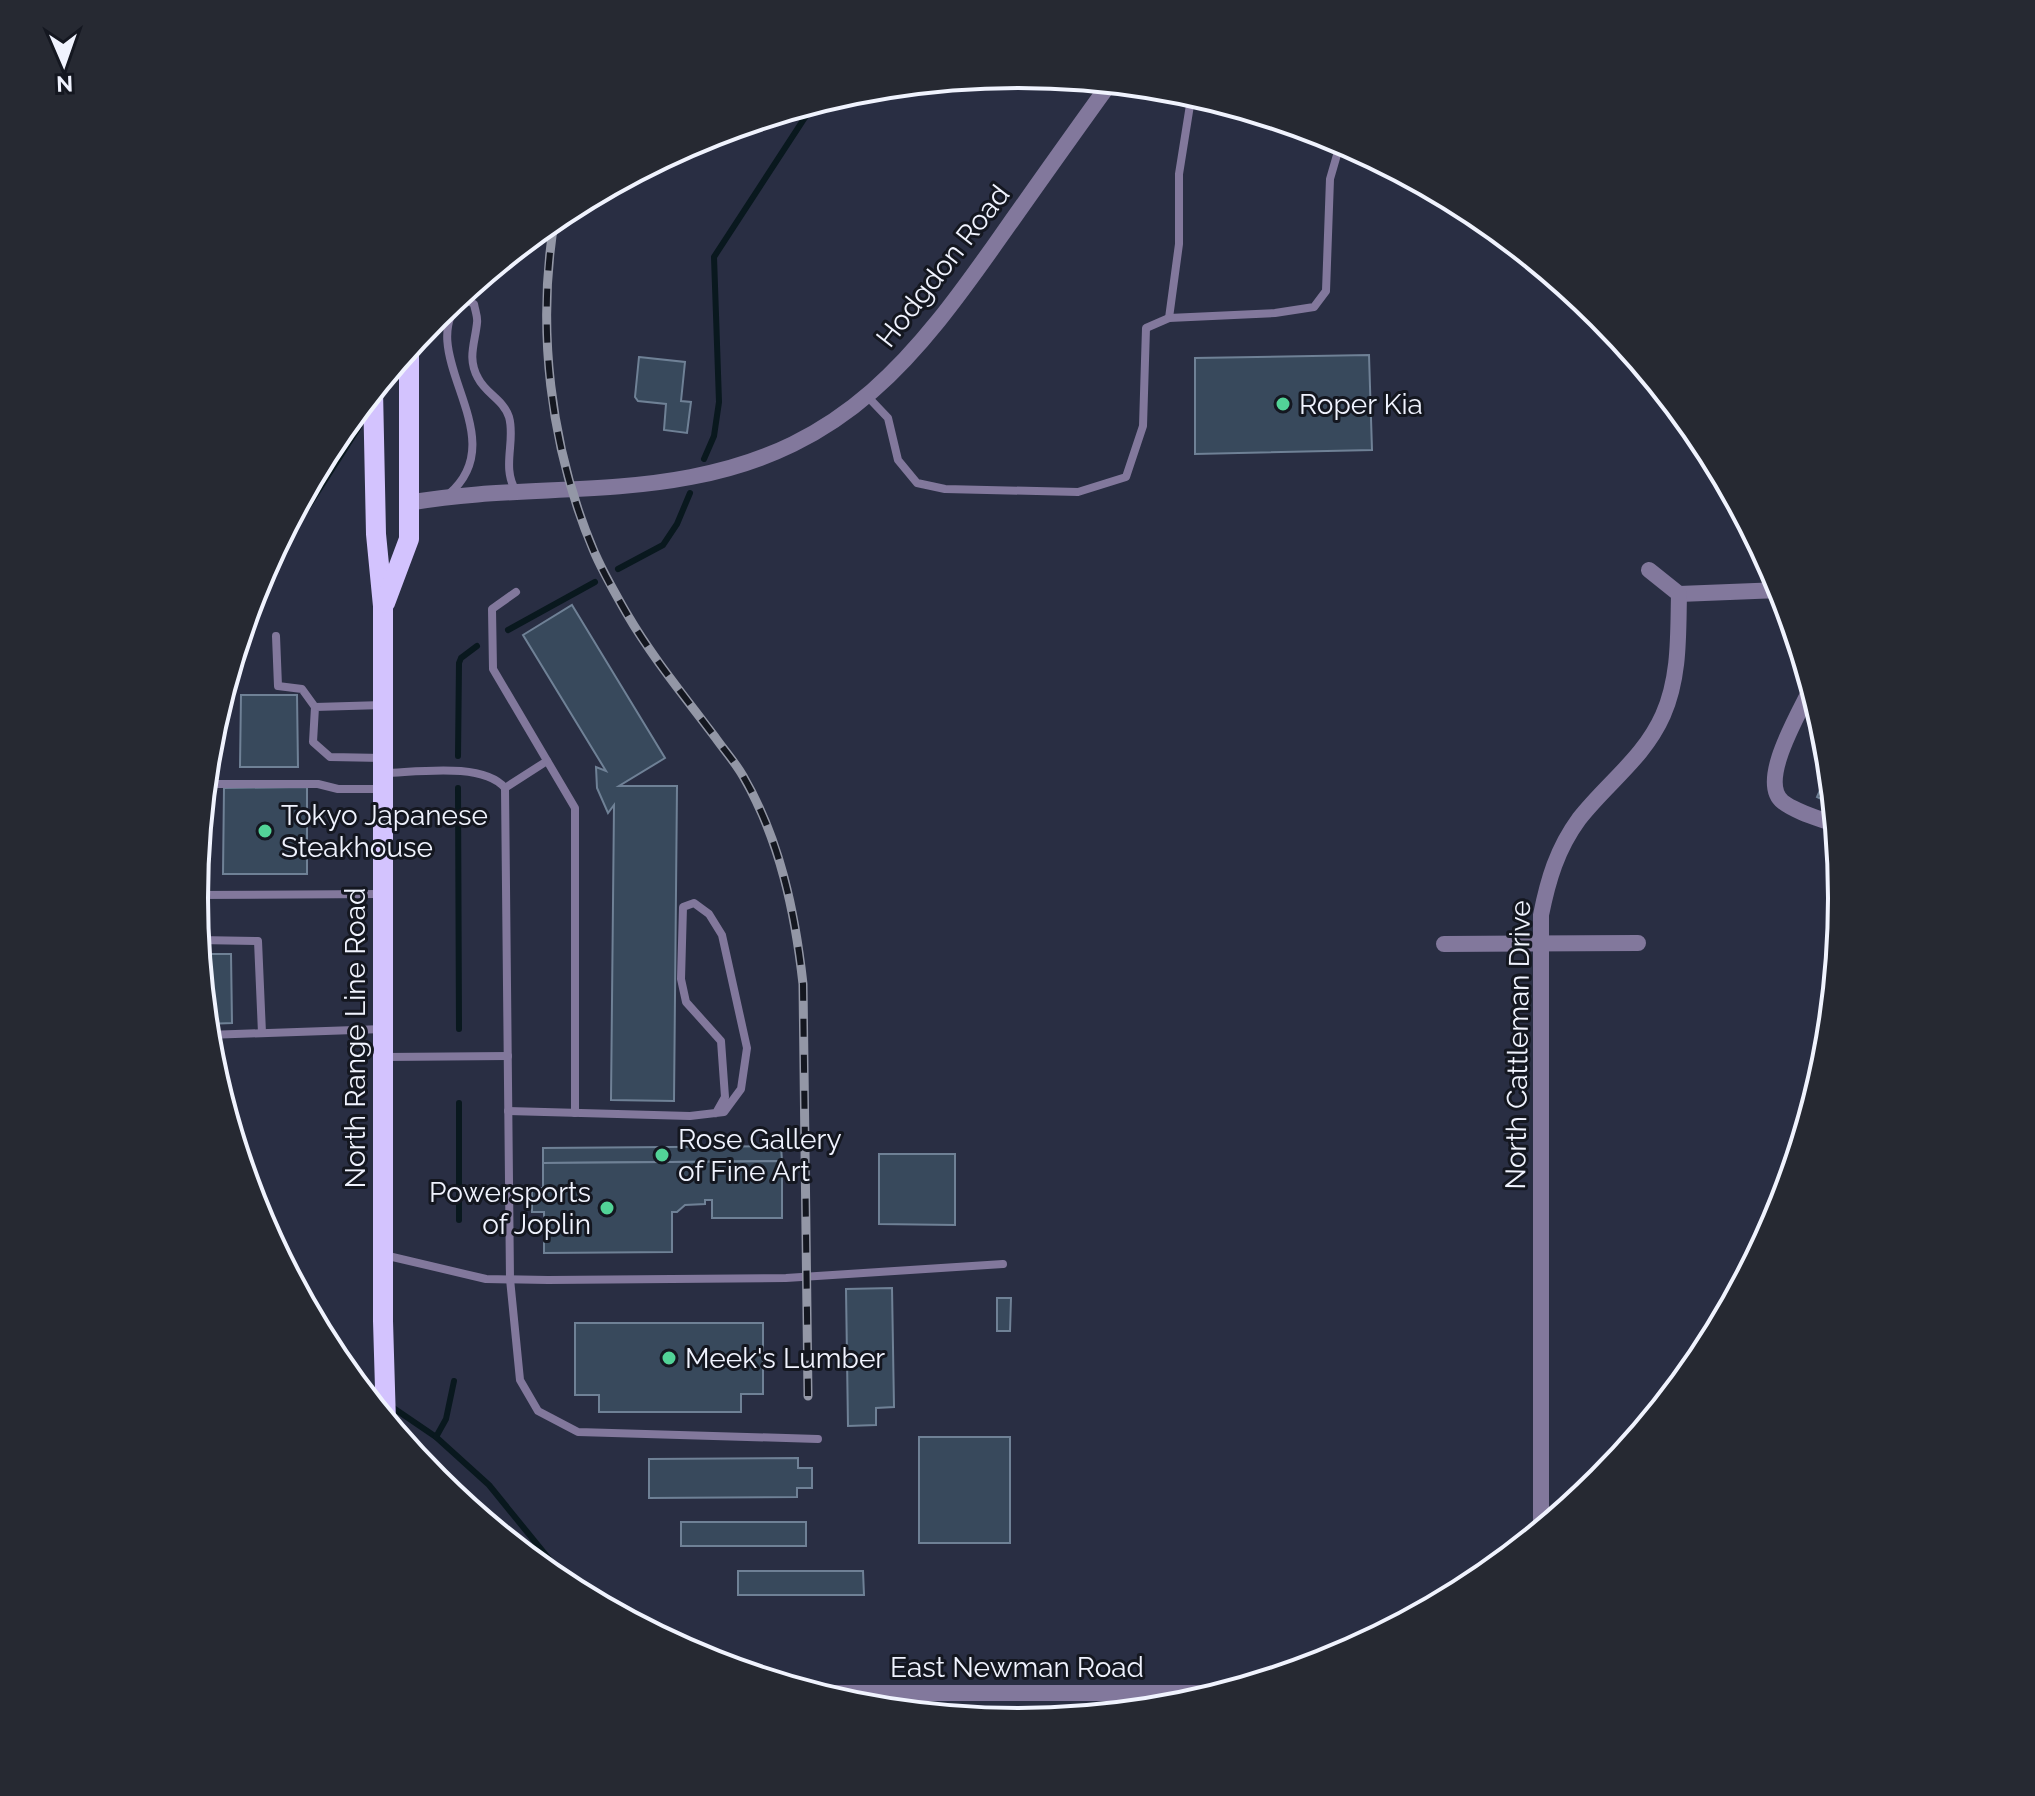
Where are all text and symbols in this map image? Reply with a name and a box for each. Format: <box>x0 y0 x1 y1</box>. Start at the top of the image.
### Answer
north arrow <box>24 24 104 104</box>
text: N <box>56 71 74 97</box>
street label: Hodgdon Road <box>870 178 1016 354</box>
place label: Roper Kia <box>1299 388 1423 421</box>
marker: Roper Kia <box>1274 395 1292 413</box>
place label: Tokyo Japanese Steakhouse <box>281 799 488 864</box>
marker: Tokyo Japanese Steakhouse <box>256 822 274 840</box>
street label: North Range Line Road <box>339 888 372 1188</box>
street label: North Cattleman Drive <box>1499 900 1537 1190</box>
place label: Rose Gallery of Fine Art <box>678 1123 842 1188</box>
marker: Rose Gallery of Fine Art <box>653 1146 671 1164</box>
place label: Powersports of Joplin <box>429 1176 591 1241</box>
marker: Powersports of Joplin <box>598 1199 616 1217</box>
place label: Meek's Lumber <box>685 1342 885 1375</box>
marker: Meek's Lumber <box>660 1349 678 1367</box>
street label: East Newman Road <box>890 1651 1144 1684</box>

